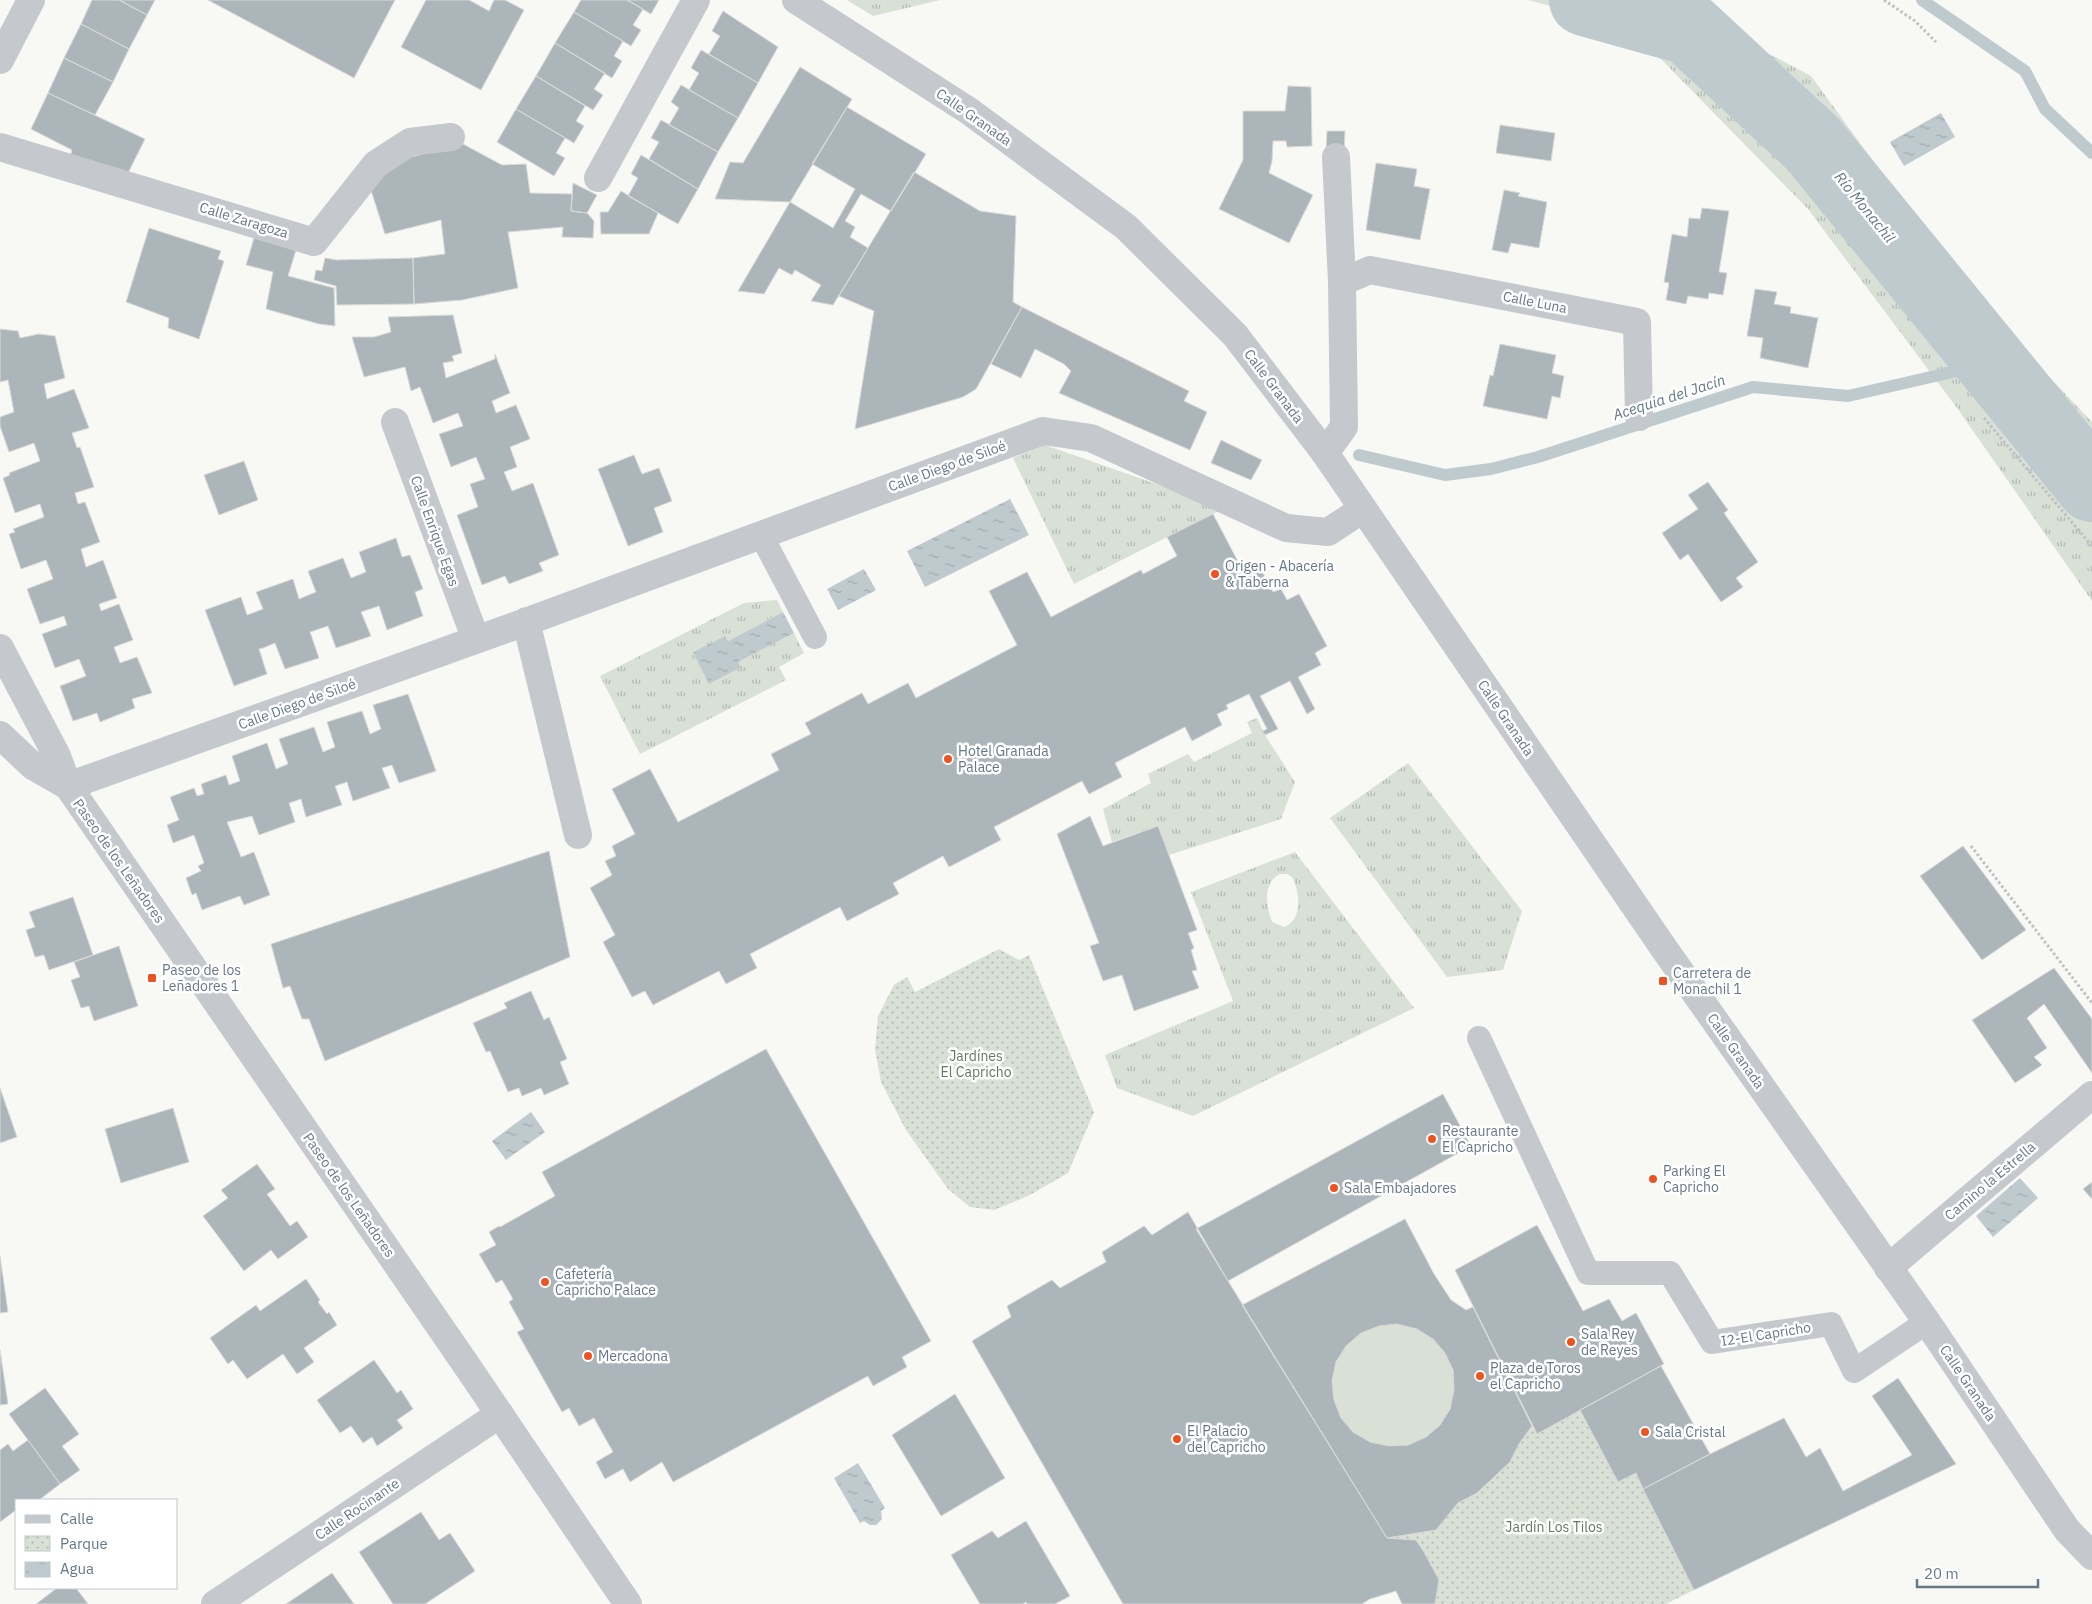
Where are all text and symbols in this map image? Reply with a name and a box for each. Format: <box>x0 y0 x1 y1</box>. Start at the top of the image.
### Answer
street label: Calle Granada <box>933 84 1016 150</box>
water label: Río Monachil <box>1831 168 1899 246</box>
street label: Calle Zaragoza <box>197 198 291 242</box>
street label: Calle Luna <box>1501 287 1569 317</box>
street label: Calle Granada <box>1240 345 1308 427</box>
water label: Acequia del Jacín <box>1609 370 1728 424</box>
street label: Calle Diego de Siloé <box>886 436 1009 496</box>
street label: Calle Enrique Egas <box>407 473 463 589</box>
place label: Origen - Abacería & Taberna <box>1225 557 1335 591</box>
marker: Origen - Abacería & Taberna <box>1209 568 1221 580</box>
street label: Calle Diego de Siloé <box>236 674 359 734</box>
street label: Calle Granada <box>1474 676 1538 760</box>
place label: Hotel Granada Palace <box>958 742 1049 776</box>
marker: Hotel Granada Palace <box>942 753 954 765</box>
street label: Paseo de los Leñadores <box>69 795 169 927</box>
place label: Paseo de los Leñadores 1 <box>162 961 241 995</box>
place label: Carretera de Monachil 1 <box>1673 964 1752 998</box>
marker: Paseo de los Leñadores 1 <box>146 972 158 984</box>
marker: Carretera de Monachil 1 <box>1657 975 1669 987</box>
street label: Calle Granada <box>1703 1010 1769 1093</box>
park label: Jardínes El Capricho <box>940 1047 1012 1081</box>
place label: Restaurante El Capricho <box>1442 1122 1519 1156</box>
street label: Paseo de los Leñadores <box>299 1129 399 1261</box>
marker: Restaurante El Capricho <box>1426 1133 1438 1145</box>
street label: Camino la Estrella <box>1941 1137 2040 1224</box>
place label: Parking El Capricho <box>1663 1162 1726 1196</box>
marker: Parking El Capricho <box>1647 1173 1659 1185</box>
place label: Sala Embajadores <box>1344 1179 1457 1197</box>
marker: Sala Embajadores <box>1328 1182 1340 1194</box>
place label: Cafetería Capricho Palace <box>555 1265 656 1299</box>
marker: Cafetería Capricho Palace <box>539 1276 551 1288</box>
street label: I2-El Capricho <box>1720 1318 1812 1350</box>
place label: Sala Rey de Reyes <box>1581 1325 1638 1359</box>
marker: Sala Rey de Reyes <box>1565 1336 1577 1348</box>
street label: Calle Granada <box>1936 1341 2000 1425</box>
place label: Mercadona <box>598 1347 669 1365</box>
marker: Mercadona <box>582 1350 594 1362</box>
place label: Plaza de Toros el Capricho <box>1490 1359 1581 1393</box>
marker: Plaza de Toros el Capricho <box>1474 1370 1486 1382</box>
place label: El Palacio del Capricho <box>1187 1422 1266 1456</box>
place label: Sala Cristal <box>1655 1423 1726 1441</box>
marker: Sala Cristal <box>1639 1426 1651 1438</box>
marker: El Palacio del Capricho <box>1171 1433 1183 1445</box>
street label: Calle Rocinante <box>311 1474 403 1544</box>
legend <box>15 1499 178 1589</box>
text: Calle <box>60 1509 94 1528</box>
park label: Jardín Los Tilos <box>1505 1518 1603 1536</box>
text: Parque <box>60 1534 108 1553</box>
scale bar <box>1917 1556 2038 1588</box>
text: Agua <box>60 1559 94 1578</box>
text: 20 m <box>1924 1564 1959 1583</box>

